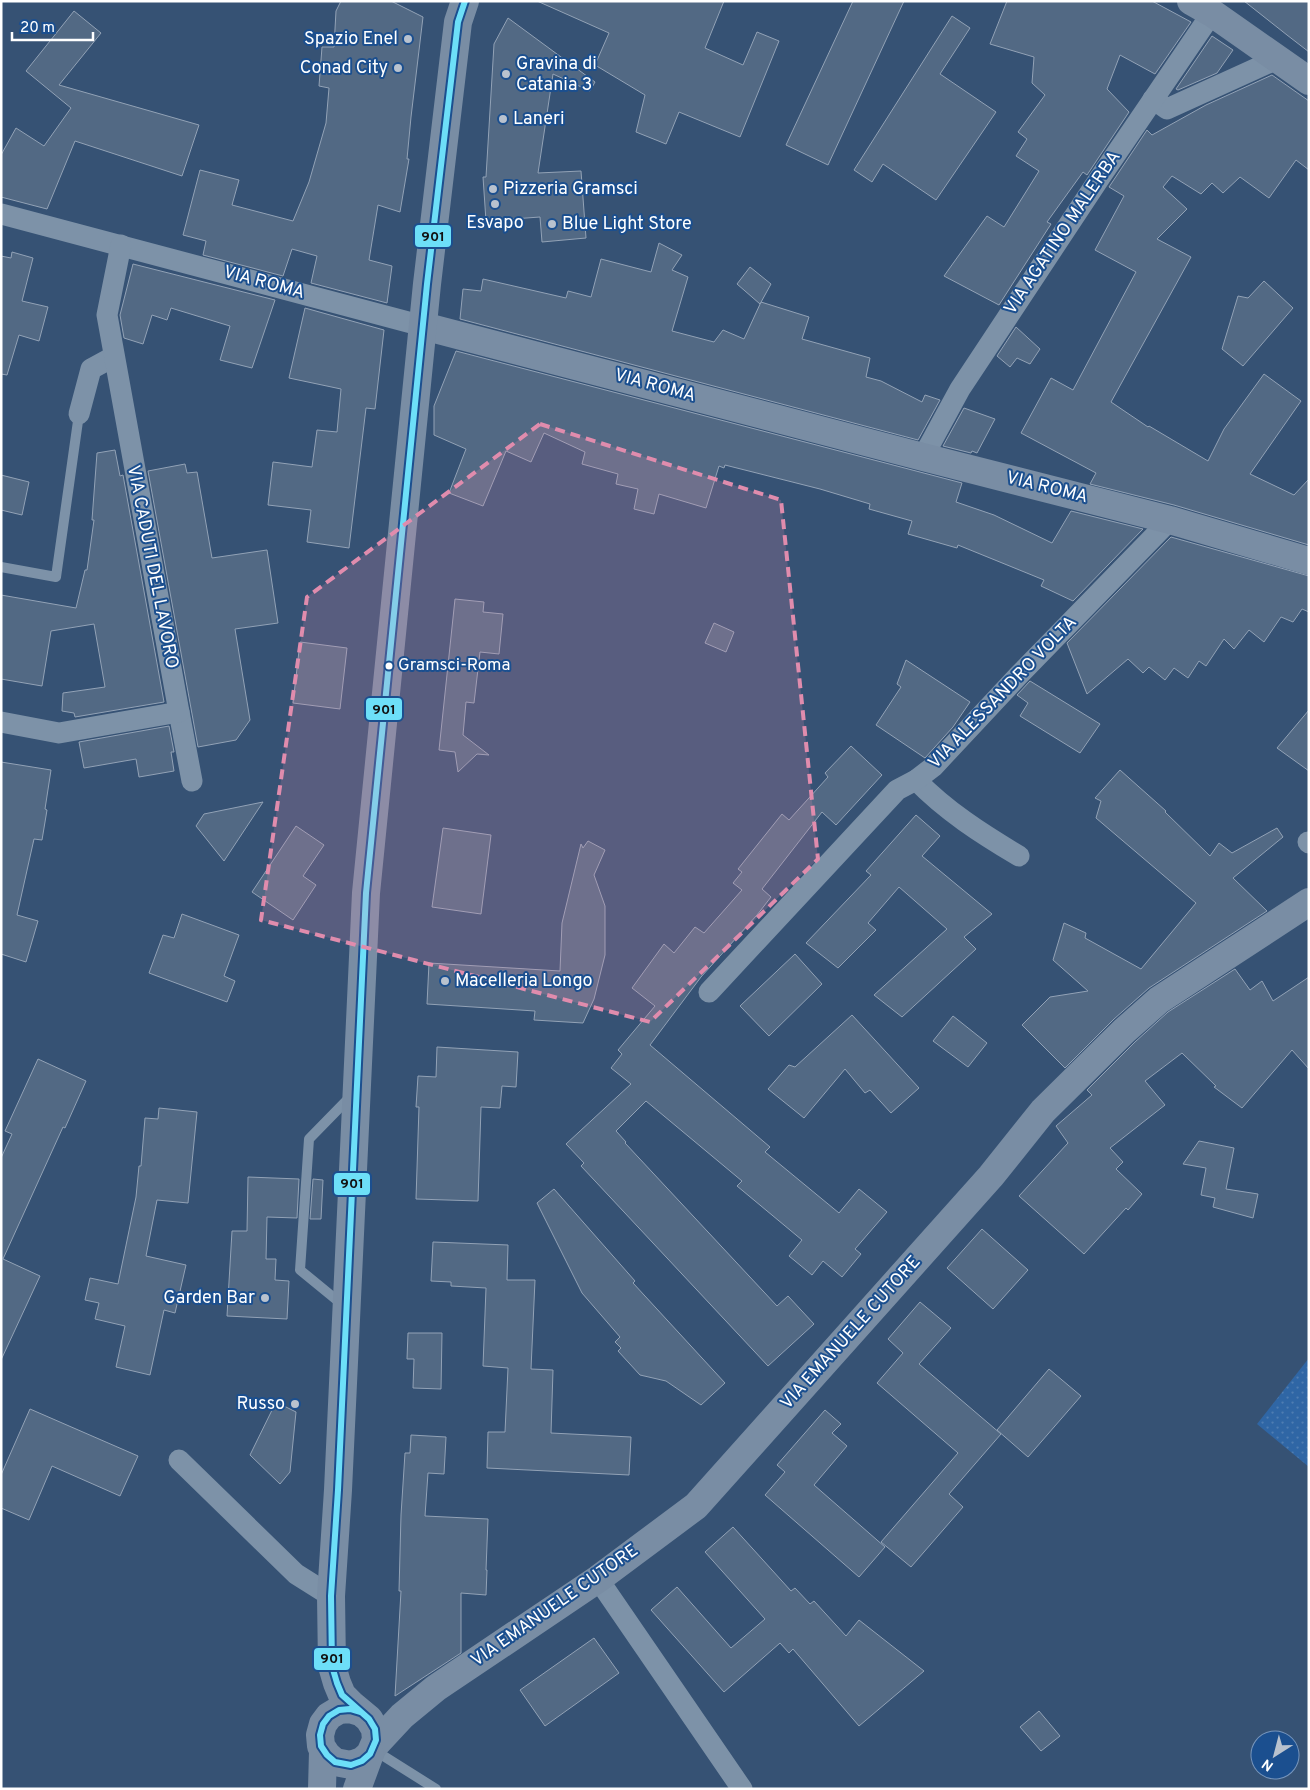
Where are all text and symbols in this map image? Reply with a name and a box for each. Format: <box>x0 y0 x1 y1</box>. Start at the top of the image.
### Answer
scale bar <box>12 10 94 42</box>
text: 20 m <box>20 19 55 38</box>
place label: Spazio Enel <box>304 28 398 51</box>
marker: Spazio Enel <box>402 33 414 45</box>
place label: Gravina di Catania 3 <box>516 53 597 97</box>
place label: Conad City <box>300 57 388 80</box>
marker: Conad City <box>392 62 404 74</box>
marker: Gravina di Catania 3 <box>500 68 512 80</box>
place label: Laneri <box>513 108 565 131</box>
marker: Laneri <box>497 113 509 125</box>
street label: VIA AGATINO MALERBA <box>1000 147 1126 319</box>
place label: Pizzeria Gramsci <box>503 178 638 201</box>
marker: Pizzeria Gramsci <box>487 183 499 195</box>
marker: Esvapo <box>489 198 501 210</box>
place label: Esvapo <box>466 212 524 235</box>
place label: Blue Light Store <box>562 213 692 236</box>
marker: Blue Light Store <box>546 218 558 230</box>
line badge: 901 <box>414 224 452 248</box>
text: 901 <box>421 229 445 246</box>
street label: VIA ROMA <box>221 261 307 305</box>
street label: VIA ROMA <box>612 364 698 408</box>
street label: VIA CADUTI DEL LAVORO <box>121 463 183 671</box>
street label: VIA ROMA <box>1004 467 1090 509</box>
street label: VIA ALESSANDRO VOLTA <box>924 612 1082 774</box>
place label: Gramsci-Roma <box>398 655 510 677</box>
marker: Gramsci-Roma <box>384 661 394 671</box>
line badge: 901 <box>365 697 403 721</box>
text: 901 <box>372 702 396 719</box>
place label: Macelleria Longo <box>455 970 593 993</box>
marker: Macelleria Longo <box>439 975 451 987</box>
line badge: 901 <box>333 1172 371 1196</box>
text: 901 <box>340 1176 364 1193</box>
street label: VIA EMANUELE CUTORE <box>776 1251 926 1415</box>
place label: Garden Bar <box>163 1287 255 1310</box>
marker: Garden Bar <box>259 1292 271 1304</box>
place label: Russo <box>236 1393 285 1416</box>
marker: Russo <box>289 1398 301 1410</box>
street label: VIA EMANUELE CUTORE <box>467 1539 643 1673</box>
line badge: 901 <box>313 1647 351 1671</box>
text: 901 <box>320 1651 344 1668</box>
north arrow <box>1250 1730 1300 1780</box>
text: N <box>1259 1754 1277 1774</box>

